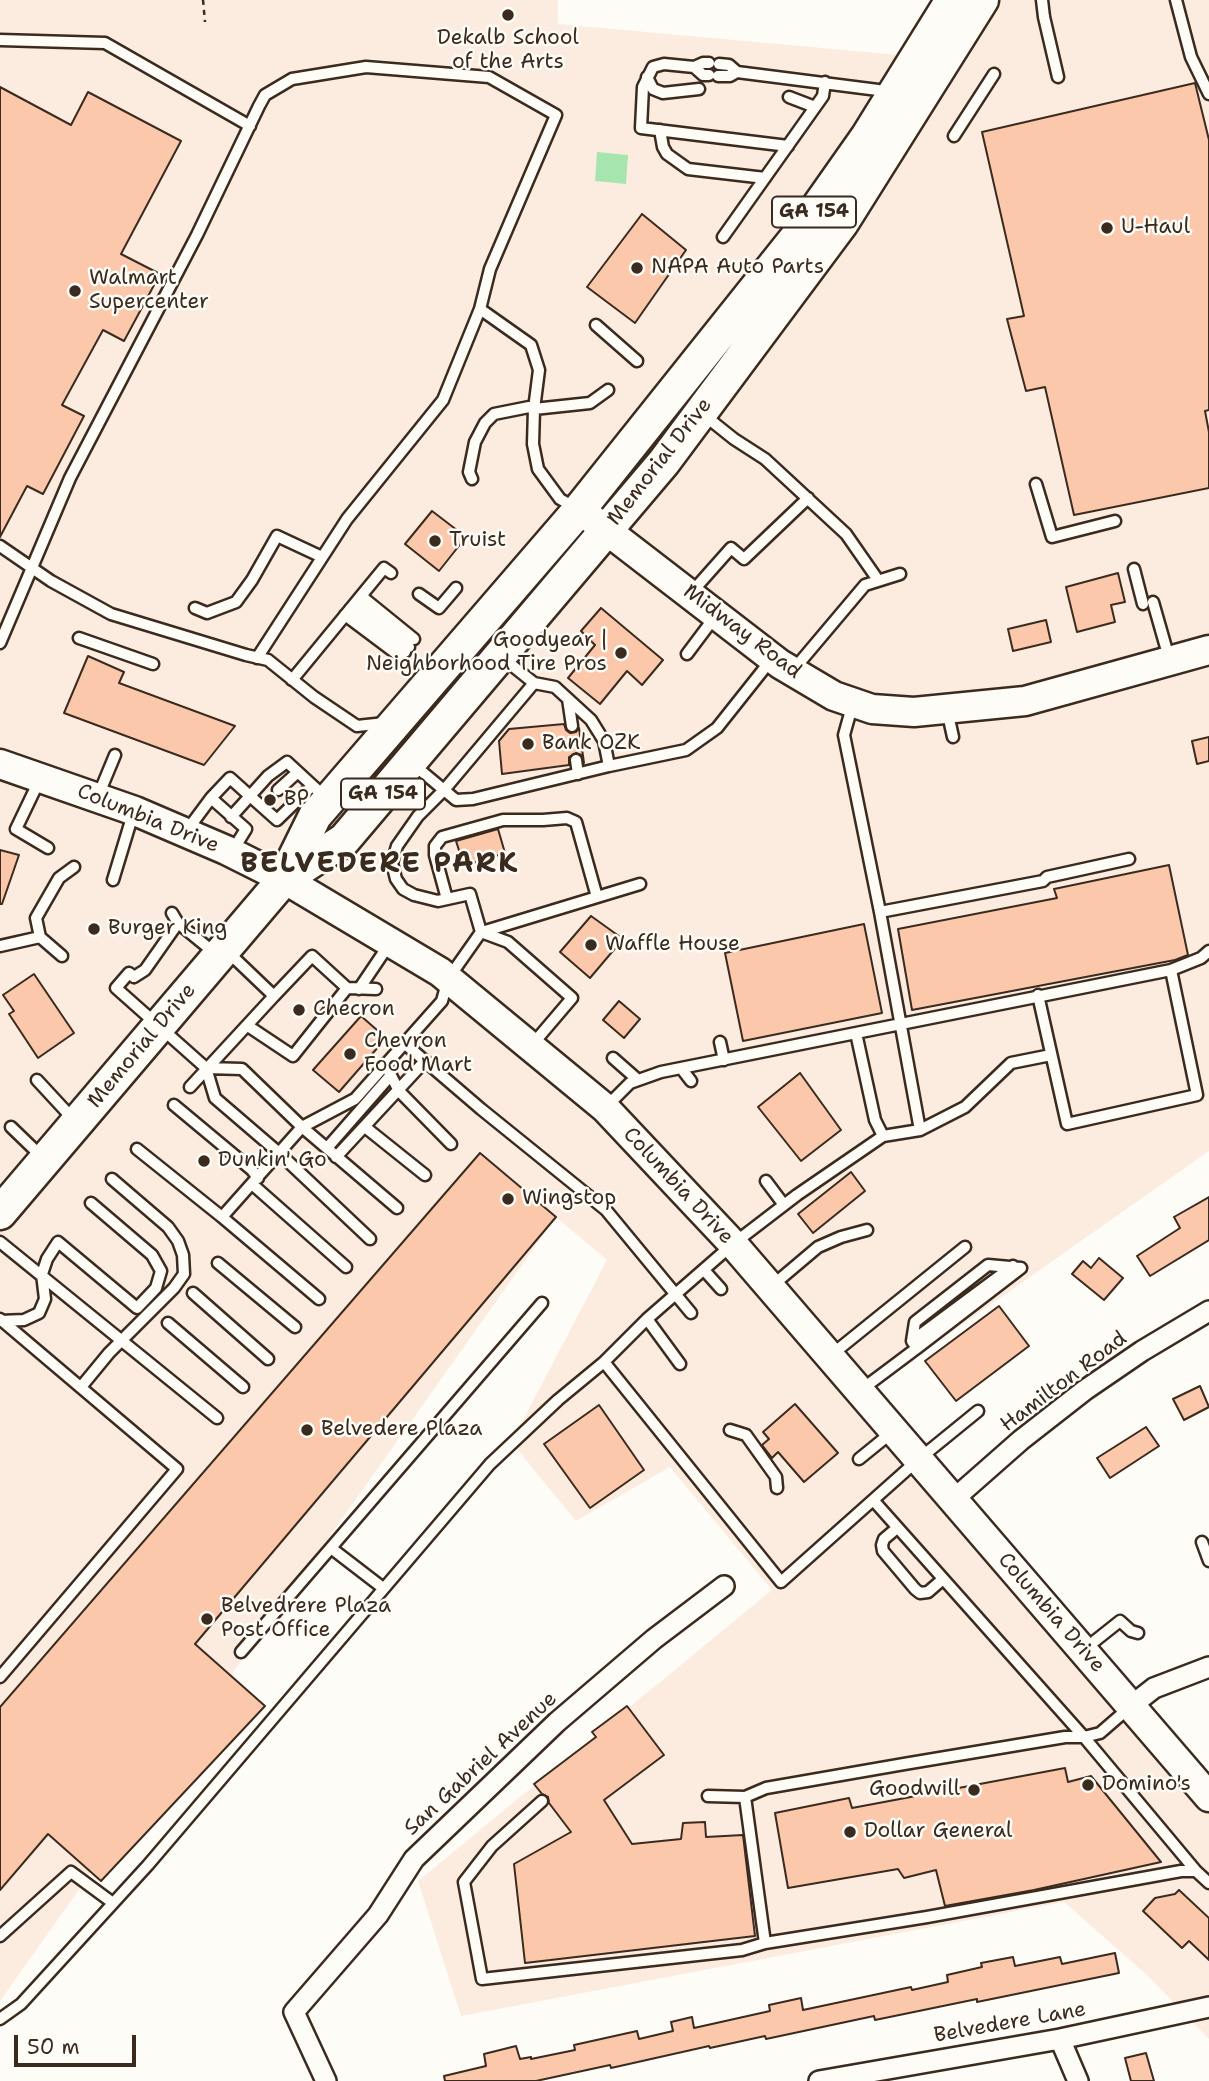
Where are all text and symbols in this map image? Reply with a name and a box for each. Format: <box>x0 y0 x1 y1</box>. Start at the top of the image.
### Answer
marker: Dekalb School of the Arts <box>500 7 516 23</box>
place label: Dekalb School of the Arts <box>437 26 579 76</box>
road number: GA 154 <box>772 196 856 228</box>
place label: U-Haul <box>1121 215 1190 241</box>
marker: U-Haul <box>1099 220 1115 236</box>
place label: NAPA Auto Parts <box>651 255 824 281</box>
marker: NAPA Auto Parts <box>629 260 645 276</box>
place label: Walmart Supercenter <box>89 266 209 316</box>
marker: Walmart Supercenter <box>67 283 83 299</box>
street label: Memorial Drive <box>602 393 718 531</box>
place label: Truist <box>449 528 506 554</box>
marker: Truist <box>427 533 443 549</box>
street label: Midway Road <box>678 579 806 685</box>
place label: Goodyear | Neighborhood Tire Pros <box>366 628 607 678</box>
marker: Goodyear | Neighborhood Tire Pros <box>613 645 629 661</box>
place label: Bank OZK <box>542 731 640 757</box>
marker: Bank OZK <box>520 736 536 752</box>
road number: GA 154 <box>341 778 425 810</box>
street label: Columbia Drive <box>73 779 223 859</box>
place label: BP <box>284 787 309 813</box>
marker: BP <box>262 792 278 808</box>
district label: BELVEDERE PARK <box>242 848 518 882</box>
place label: Burger King <box>108 916 227 942</box>
marker: Burger King <box>86 921 102 937</box>
place label: Waffle House <box>605 932 740 958</box>
marker: Waffle House <box>583 937 599 953</box>
street label: Memorial Drive <box>83 979 201 1113</box>
place label: Checron <box>313 997 395 1023</box>
marker: Checron <box>291 1002 307 1018</box>
place label: Chevron Food Mart <box>364 1029 472 1079</box>
marker: Chevron Food Mart <box>342 1046 358 1062</box>
street label: Columbia Drive <box>617 1122 739 1250</box>
place label: Dunkin' Go <box>218 1148 327 1174</box>
marker: Dunkin' Go <box>196 1153 212 1169</box>
place label: Wingstop <box>522 1186 616 1212</box>
marker: Wingstop <box>500 1191 516 1207</box>
street label: Hamilton Road <box>996 1326 1132 1438</box>
place label: Belvedere Plaza <box>321 1417 482 1443</box>
marker: Belvedere Plaza <box>299 1422 315 1438</box>
street label: Columbia Drive <box>992 1548 1110 1678</box>
place label: Belvedrere Plaza Post Office <box>221 1594 391 1644</box>
marker: Belvedrere Plaza Post Office <box>199 1611 215 1627</box>
street label: San Gabriel Avenue <box>399 1687 563 1841</box>
place label: Domino's <box>1102 1772 1191 1798</box>
place label: Goodwill <box>869 1777 960 1803</box>
marker: Domino's <box>1080 1777 1096 1793</box>
marker: Goodwill <box>966 1782 982 1798</box>
place label: Dollar General <box>864 1819 1012 1845</box>
marker: Dollar General <box>842 1824 858 1840</box>
street label: Belvedere Lane <box>932 1997 1088 2049</box>
scale bar <box>18 2022 140 2066</box>
text: 50 m <box>27 2033 80 2061</box>

